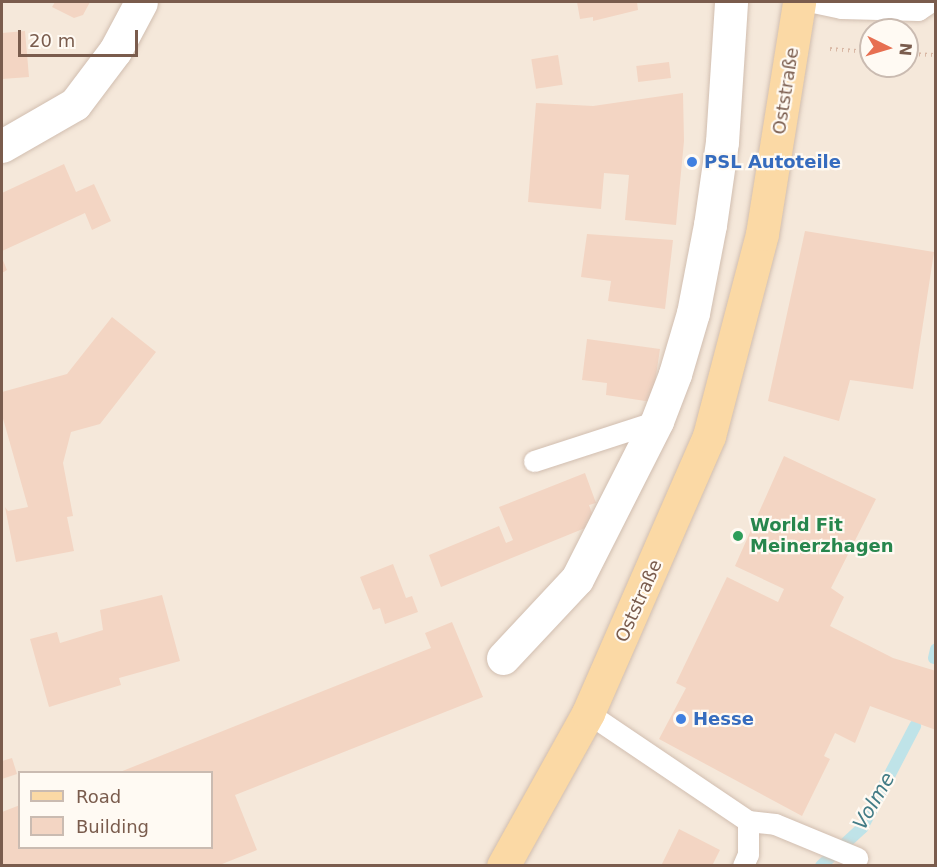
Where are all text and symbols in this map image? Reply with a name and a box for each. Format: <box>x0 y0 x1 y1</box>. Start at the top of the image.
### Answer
scale bar <box>21 18 141 56</box>
north arrow <box>859 18 919 78</box>
text: 20 m <box>29 30 75 51</box>
text: N <box>895 42 915 57</box>
street label: Oststraße <box>768 46 804 136</box>
place label: PSL Autoteile <box>704 151 841 173</box>
marker: PSL Autoteile <box>685 155 699 169</box>
place label: World Fit Meinerzhagen <box>750 515 894 558</box>
marker: World Fit Meinerzhagen <box>731 529 745 543</box>
street label: Oststraße <box>611 556 667 646</box>
place label: Hesse <box>693 708 754 730</box>
marker: Hesse <box>674 712 688 726</box>
water label: Volme <box>848 768 900 834</box>
legend <box>18 771 213 849</box>
text: Road <box>76 786 121 807</box>
text: Building <box>76 816 149 837</box>

